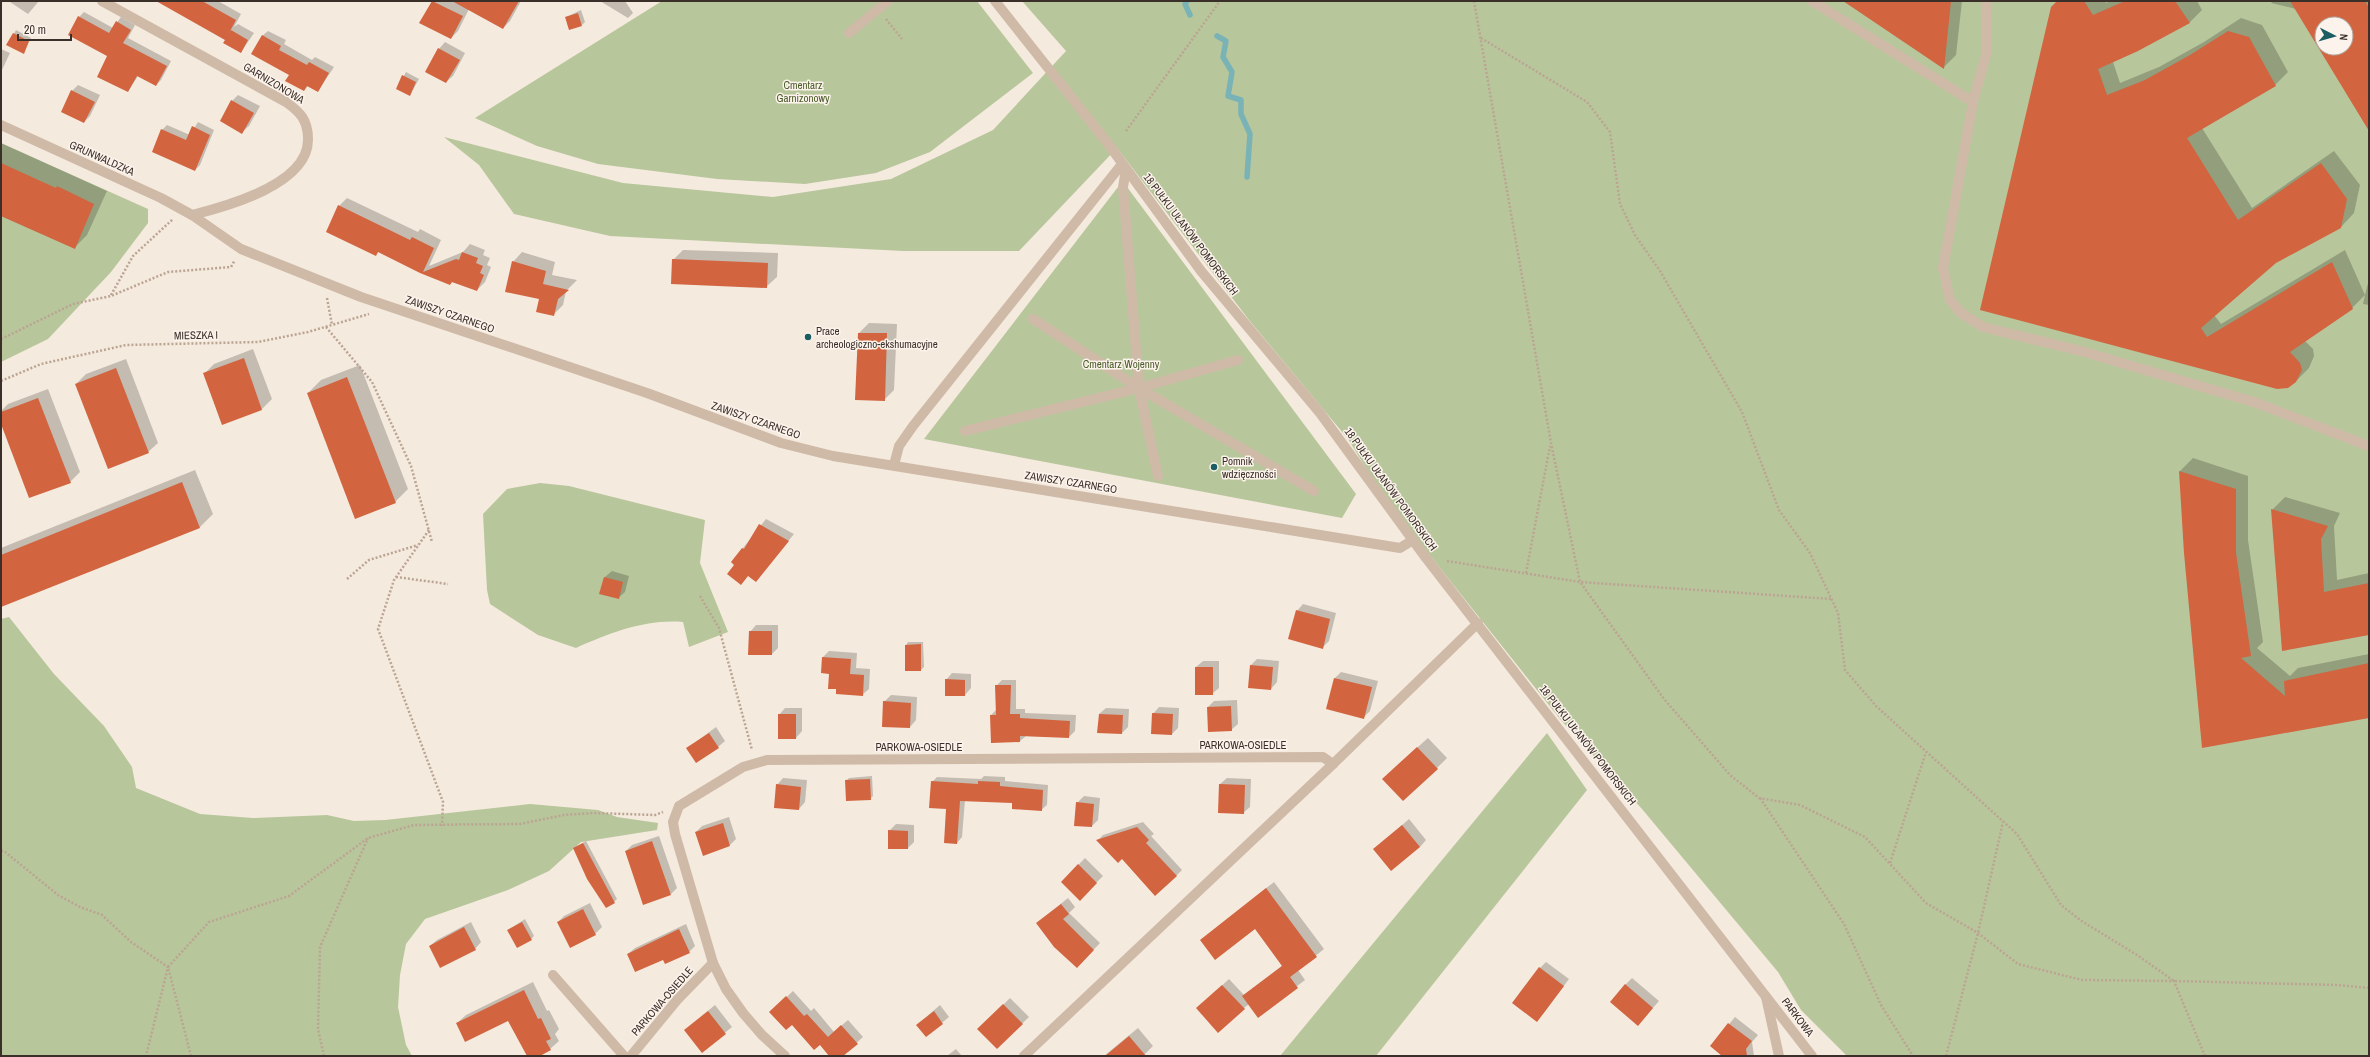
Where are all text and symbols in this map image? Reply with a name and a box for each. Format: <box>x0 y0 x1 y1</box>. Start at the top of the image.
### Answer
scale bar <box>18 16 71 42</box>
north arrow <box>2314 16 2354 56</box>
text: 20 m <box>24 22 46 38</box>
text: N <box>2337 33 2351 41</box>
street label: GARNIZONOWA <box>241 59 308 107</box>
park label: Cmentarz Garnizonowy <box>776 78 830 105</box>
street label: GRUNWALDZKA <box>67 137 138 179</box>
street label: 18 PUŁKU UŁANÓW POMORSKICH <box>1141 170 1241 298</box>
street label: ZAWISZY CZARNEGO <box>404 292 496 336</box>
place label: Prace archeologiczno-ekshumacyjne <box>816 324 938 351</box>
street label: MIESZKA I <box>174 328 218 342</box>
marker: Prace archeologiczno-ekshumacyjne <box>803 332 813 342</box>
park label: Cmentarz Wojenny <box>1083 357 1160 371</box>
street label: ZAWISZY CZARNEGO <box>710 398 802 442</box>
street label: 18 PUŁKU UŁANÓW POMORSKICH <box>1342 425 1440 553</box>
place label: Pomnik wdzięczności <box>1222 454 1276 481</box>
marker: Pomnik wdzięczności <box>1209 462 1219 472</box>
street label: ZAWISZY CZARNEGO <box>1024 468 1118 496</box>
street label: 18 PUŁKU UŁANÓW POMORSKICH <box>1537 682 1639 808</box>
street label: PARKOWA-OSIEDLE <box>1199 738 1287 752</box>
street label: PARKOWA-OSIEDLE <box>875 740 963 754</box>
street label: PARKOWA-OSIEDLE <box>628 963 696 1039</box>
street label: PARKOWA <box>1779 995 1818 1040</box>

